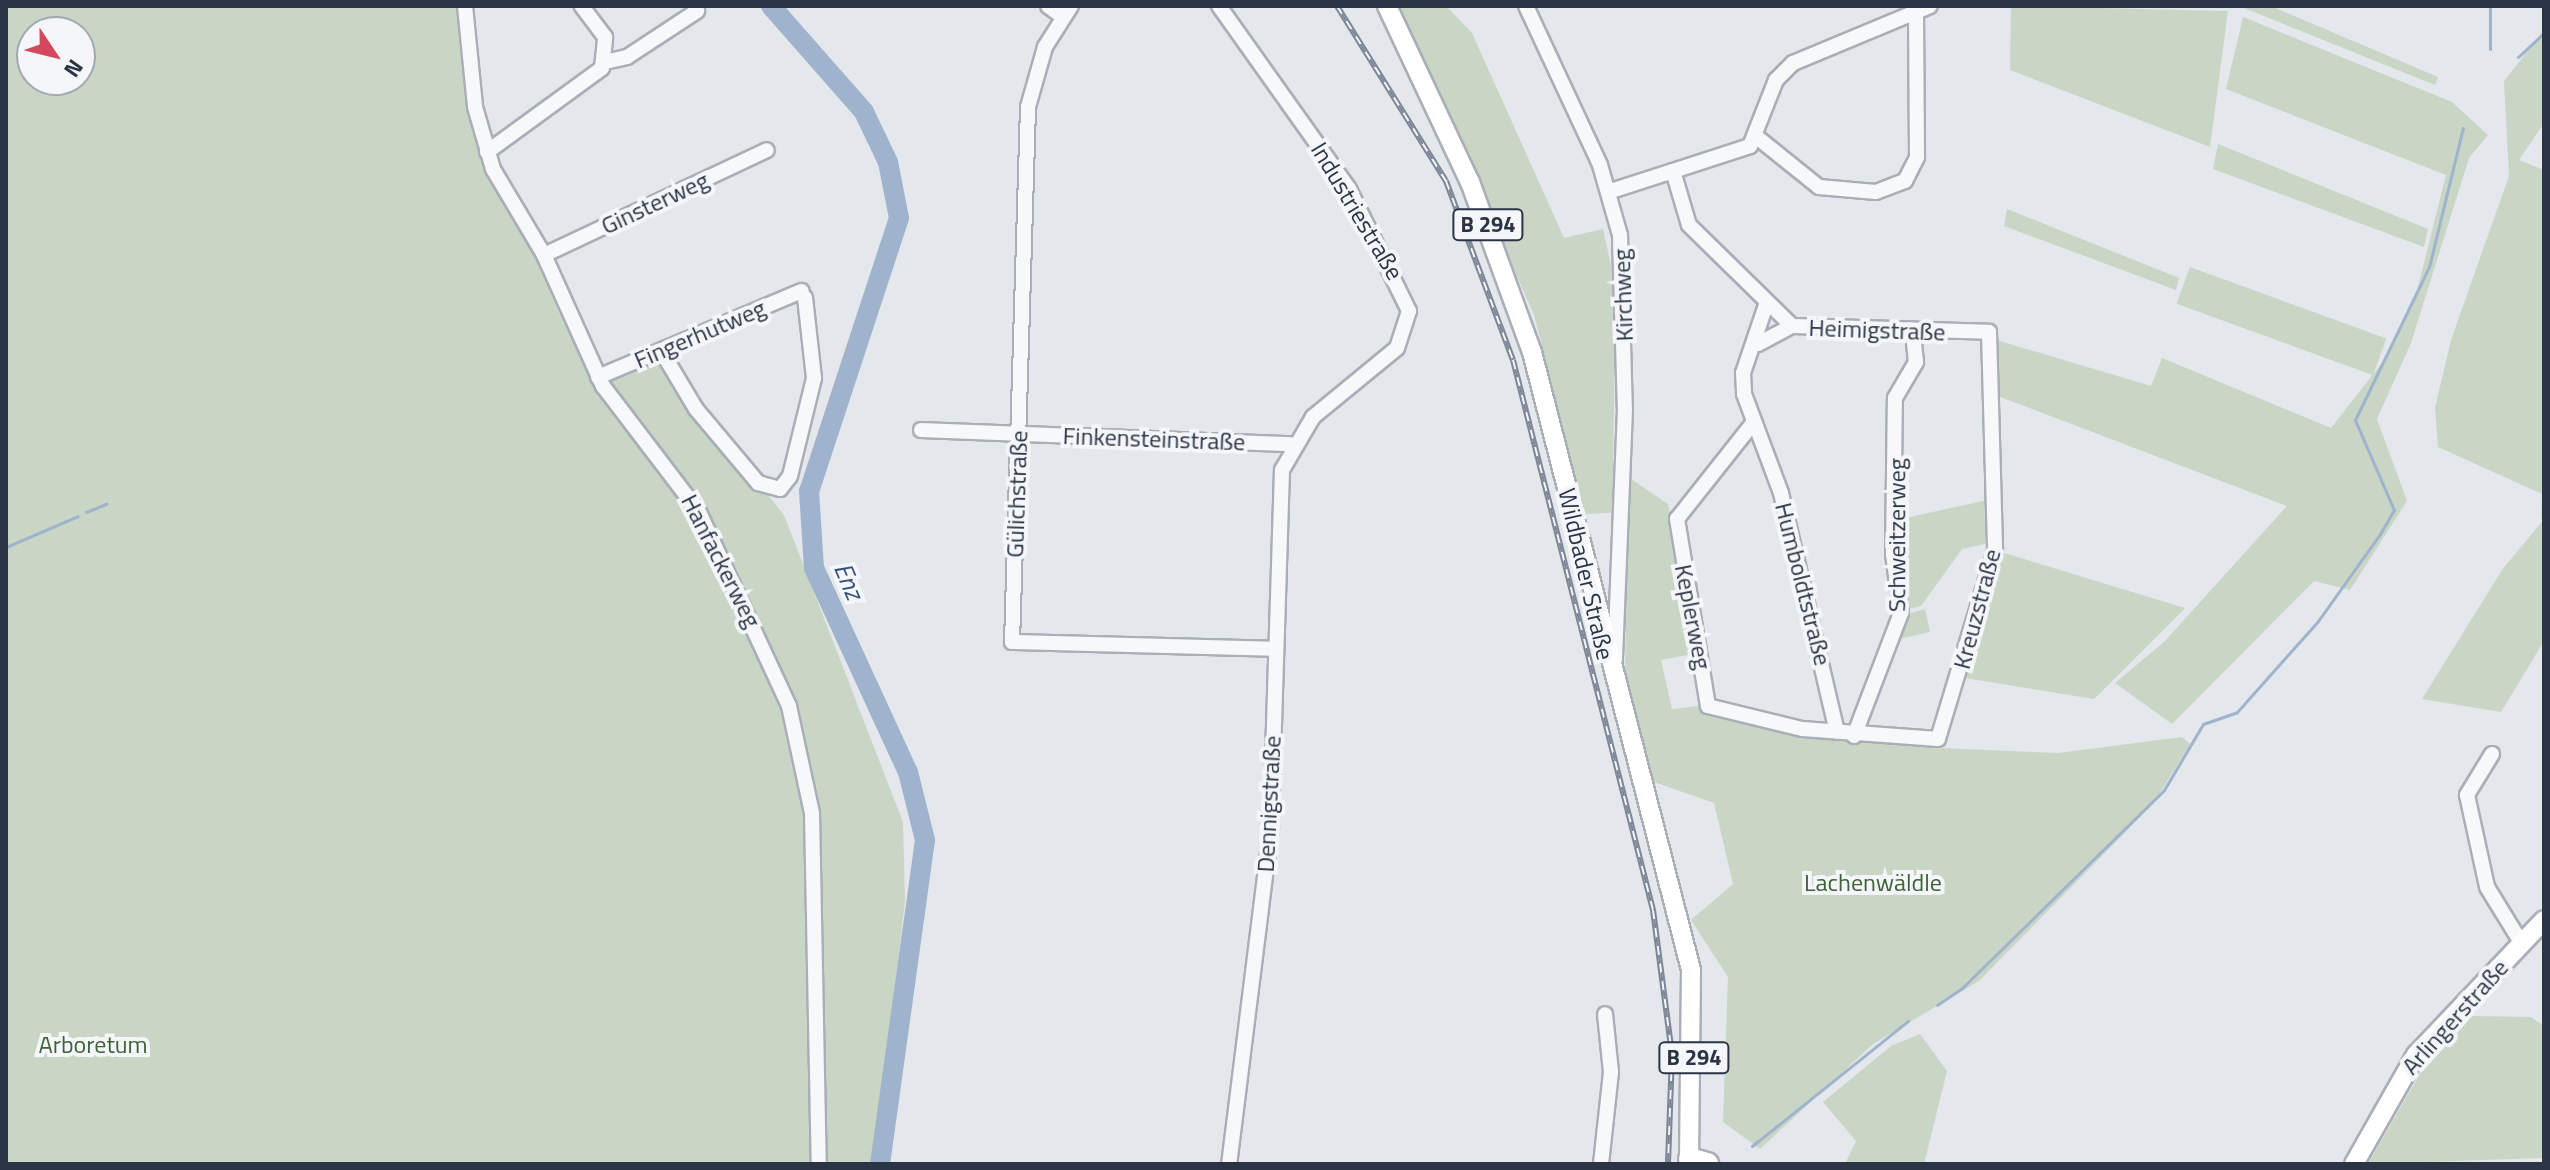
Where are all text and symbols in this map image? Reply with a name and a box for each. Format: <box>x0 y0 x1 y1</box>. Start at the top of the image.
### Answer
north arrow <box>16 16 96 96</box>
text: N <box>56 53 92 85</box>
street label: Industriestraße <box>1305 137 1409 285</box>
street label: Ginsterweg <box>597 166 713 240</box>
road number: B 294 <box>1452 207 1524 243</box>
street label: Kirchweg <box>1607 248 1639 342</box>
street label: Fingerhutweg <box>630 293 770 375</box>
street label: Heimigstraße <box>1808 313 1946 347</box>
street label: Finkensteinstraße <box>1062 421 1246 457</box>
street label: Gülichstraße <box>1000 430 1034 558</box>
street label: Schweitzerweg <box>1883 458 1911 612</box>
street label: Wildbader Straße <box>1552 485 1620 663</box>
street label: Hanfackerweg <box>675 490 767 632</box>
street label: Humboldtstraße <box>1769 500 1837 668</box>
street label: Kreuzstraße <box>1947 546 2007 672</box>
water label: Enz <box>827 558 871 604</box>
street label: Keplerweg <box>1669 562 1717 672</box>
street label: Dennigstraße <box>1251 735 1287 873</box>
park label: Lachenwäldle <box>1804 869 1942 897</box>
street label: Arlingerstraße <box>2396 954 2514 1080</box>
park label: Arboretum <box>38 1031 148 1059</box>
road number: B 294 <box>1658 1040 1730 1076</box>

